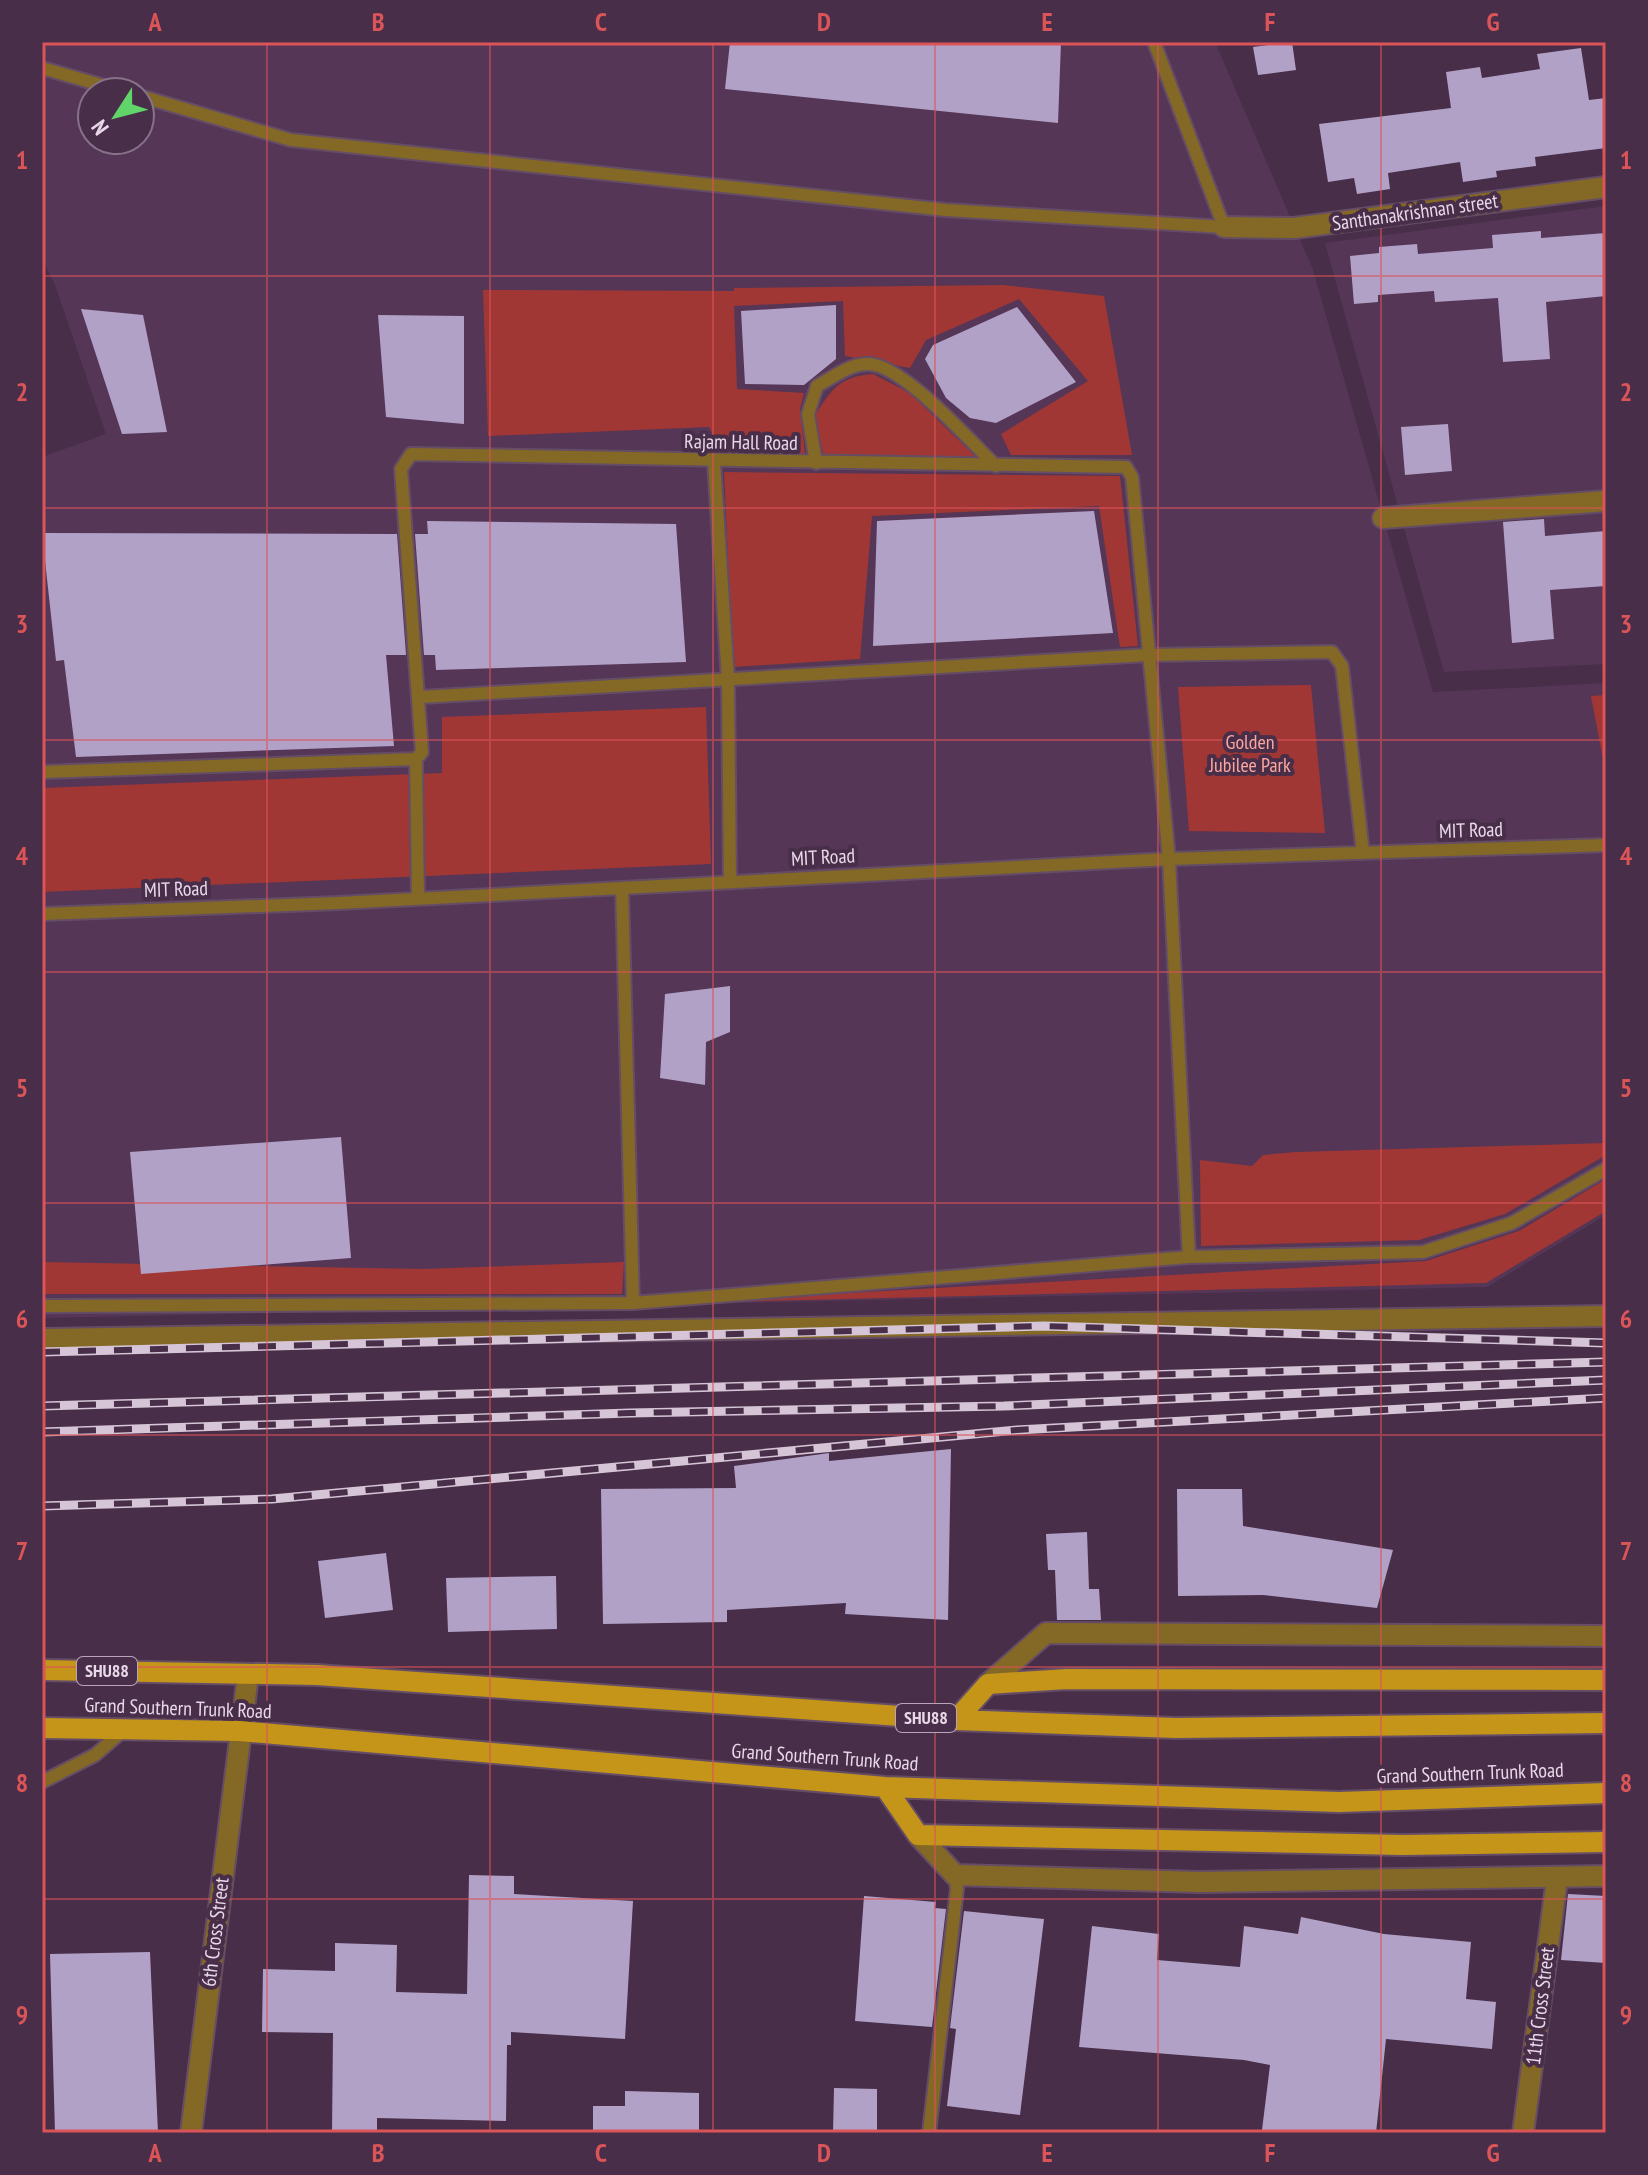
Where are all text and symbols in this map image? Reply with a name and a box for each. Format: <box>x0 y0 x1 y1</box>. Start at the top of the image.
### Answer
text: A <box>147 5 162 38</box>
text: B <box>372 5 385 38</box>
text: C <box>595 5 607 38</box>
text: D <box>817 5 831 38</box>
text: E <box>1041 5 1053 38</box>
text: F <box>1265 5 1276 38</box>
text: G <box>1486 5 1500 38</box>
north arrow <box>76 76 156 156</box>
text: N <box>85 115 115 141</box>
text: 1 <box>16 143 28 176</box>
text: 1 <box>1620 143 1632 176</box>
street label: Santhanakrishnan street <box>1331 187 1500 236</box>
text: 2 <box>16 375 28 408</box>
text: 2 <box>1620 375 1632 408</box>
street label: Rajam Hall Road <box>684 428 798 456</box>
text: 3 <box>16 607 28 640</box>
text: 3 <box>1620 607 1632 640</box>
park label: Golden Jubilee Park <box>1208 729 1291 778</box>
street label: MIT Road <box>1439 816 1503 844</box>
text: 4 <box>16 839 29 872</box>
text: 4 <box>1620 839 1633 872</box>
street label: MIT Road <box>790 842 856 872</box>
street label: MIT Road <box>144 875 208 903</box>
text: 5 <box>16 1071 28 1104</box>
text: 5 <box>1620 1071 1632 1104</box>
text: 6 <box>16 1302 28 1335</box>
text: 6 <box>1620 1302 1632 1335</box>
text: 7 <box>16 1534 28 1567</box>
text: 7 <box>1620 1534 1632 1567</box>
road number: SHU88 <box>77 1657 137 1685</box>
street label: Grand Southern Trunk Road <box>84 1692 272 1724</box>
road number: SHU88 <box>896 1704 956 1732</box>
street label: Grand Southern Trunk Road <box>731 1738 919 1776</box>
street label: Grand Southern Trunk Road <box>1376 1757 1564 1789</box>
text: 8 <box>16 1766 28 1799</box>
text: 8 <box>1620 1766 1632 1799</box>
street label: 6th Cross Street <box>195 1875 235 1988</box>
street label: 11th Cross Street <box>1520 1945 1560 2067</box>
text: 9 <box>16 1998 28 2031</box>
text: 9 <box>1620 1998 1632 2031</box>
text: A <box>147 2136 162 2169</box>
text: B <box>372 2136 385 2169</box>
text: C <box>595 2136 607 2169</box>
text: D <box>817 2136 831 2169</box>
text: E <box>1041 2136 1053 2169</box>
text: F <box>1265 2136 1276 2169</box>
text: G <box>1486 2136 1500 2169</box>

